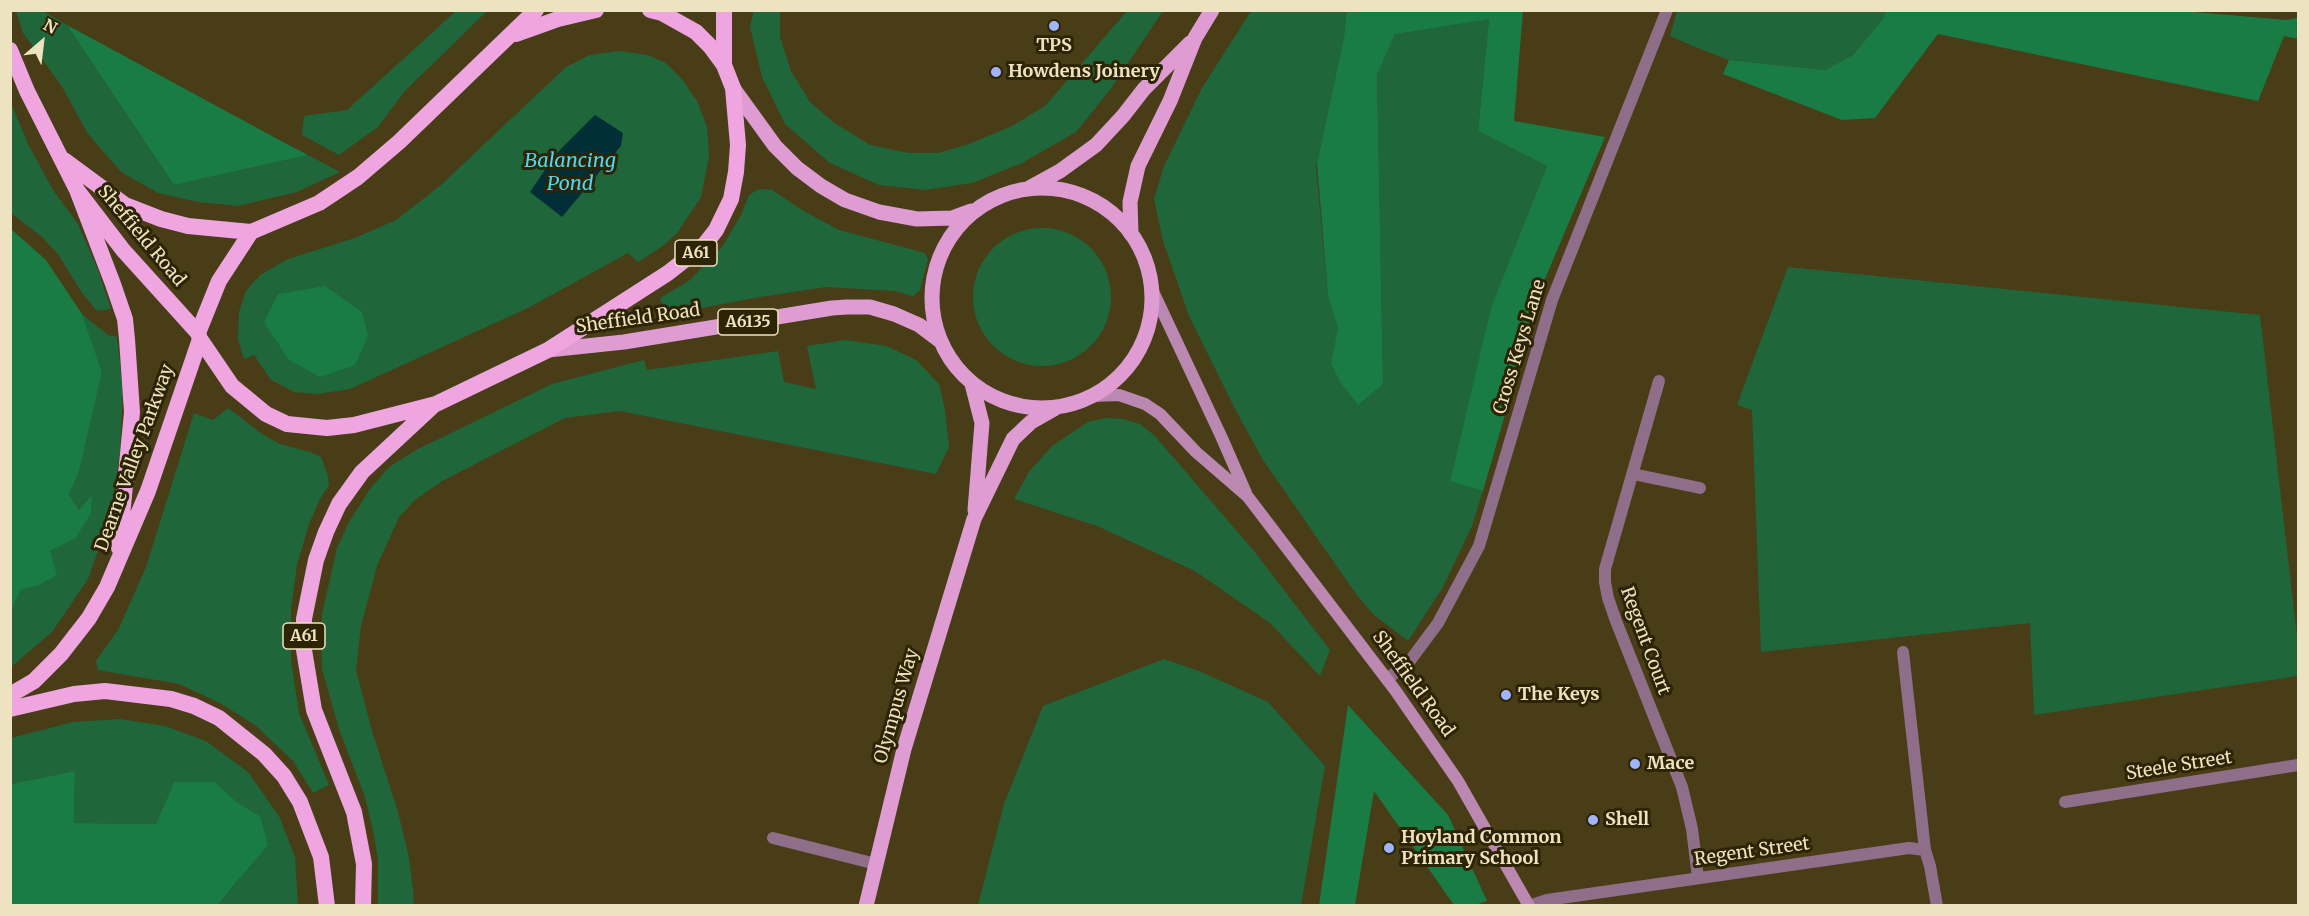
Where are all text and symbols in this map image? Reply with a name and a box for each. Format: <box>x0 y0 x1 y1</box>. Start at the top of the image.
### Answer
north arrow <box>12 12 72 72</box>
text: N <box>40 14 61 38</box>
marker: TPS <box>1047 19 1061 33</box>
place label: TPS <box>1036 35 1072 57</box>
place label: Howdens Joinery <box>1008 61 1160 83</box>
marker: Howdens Joinery <box>989 65 1003 79</box>
water label: Balancing Pond <box>524 149 616 196</box>
street label: Sheffield Road <box>92 181 190 291</box>
road number: A61 <box>675 240 717 266</box>
street label: Cross Keys Lane <box>1489 277 1551 417</box>
street label: Sheffield Road <box>574 300 702 338</box>
road number: A6135 <box>718 309 778 335</box>
street label: Dearne Valley Parkway <box>91 361 179 555</box>
street label: Regent Court <box>1615 584 1675 698</box>
road number: A61 <box>283 623 325 649</box>
street label: Sheffield Road <box>1367 627 1459 741</box>
street label: Olympus Way <box>870 646 924 766</box>
place label: The Keys <box>1518 684 1600 706</box>
marker: The Keys <box>1499 688 1513 702</box>
street label: Steele Street <box>2124 747 2234 785</box>
place label: Mace <box>1647 753 1694 775</box>
marker: Mace <box>1628 757 1642 771</box>
place label: Shell <box>1605 809 1649 831</box>
marker: Shell <box>1586 813 1600 827</box>
place label: Hoyland Common Primary School <box>1401 827 1561 870</box>
street label: Regent Street <box>1693 833 1811 871</box>
marker: Hoyland Common Primary School <box>1382 841 1396 855</box>

